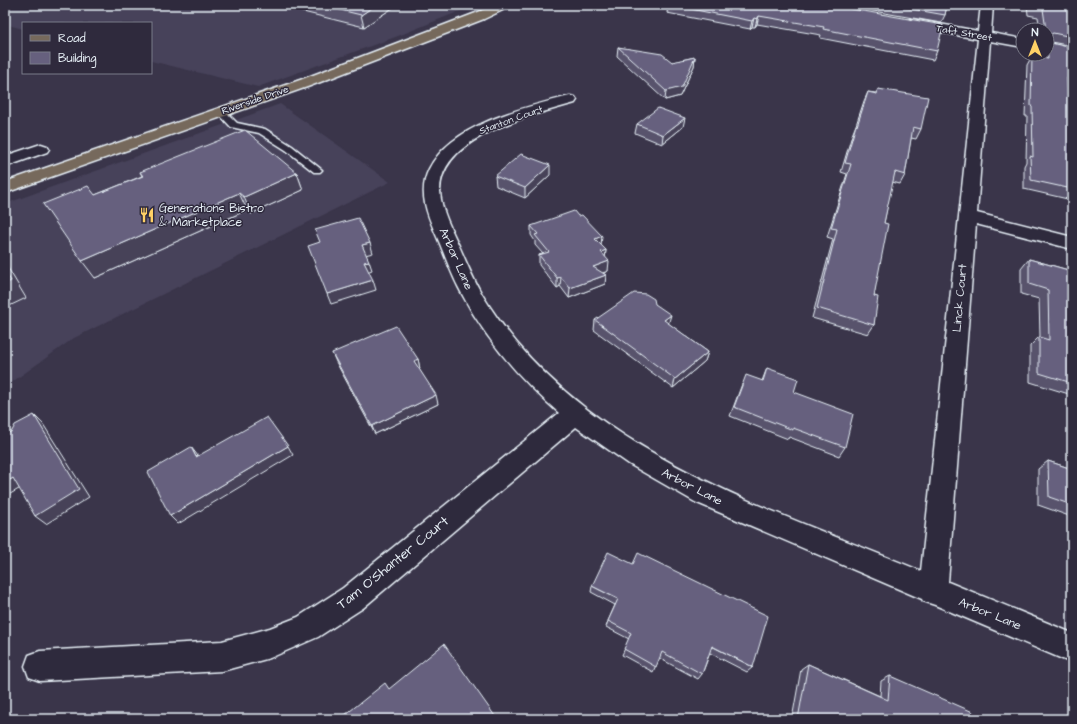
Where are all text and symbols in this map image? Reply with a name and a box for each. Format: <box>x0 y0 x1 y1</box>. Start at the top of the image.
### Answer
street label: Taft Street <box>935 21 993 45</box>
legend <box>22 22 152 74</box>
north arrow <box>1015 22 1055 62</box>
text: N <box>1032 25 1039 40</box>
text: Road <box>58 30 86 47</box>
text: Building <box>58 50 96 68</box>
street label: Riverside Drive <box>220 82 291 118</box>
street label: Stanton Court <box>477 102 545 138</box>
place label: Generations Bistro & Marketplace <box>159 200 264 231</box>
restaurant icon: Generations Bistro & Marketplace <box>138 206 156 224</box>
street label: Arbor Lane <box>435 225 477 293</box>
street label: Linck Court <box>949 263 971 333</box>
street label: Arbor Lane <box>659 464 726 510</box>
street label: Tam O'Shanter Court <box>333 511 454 614</box>
street label: Arbor Lane <box>956 594 1024 634</box>

